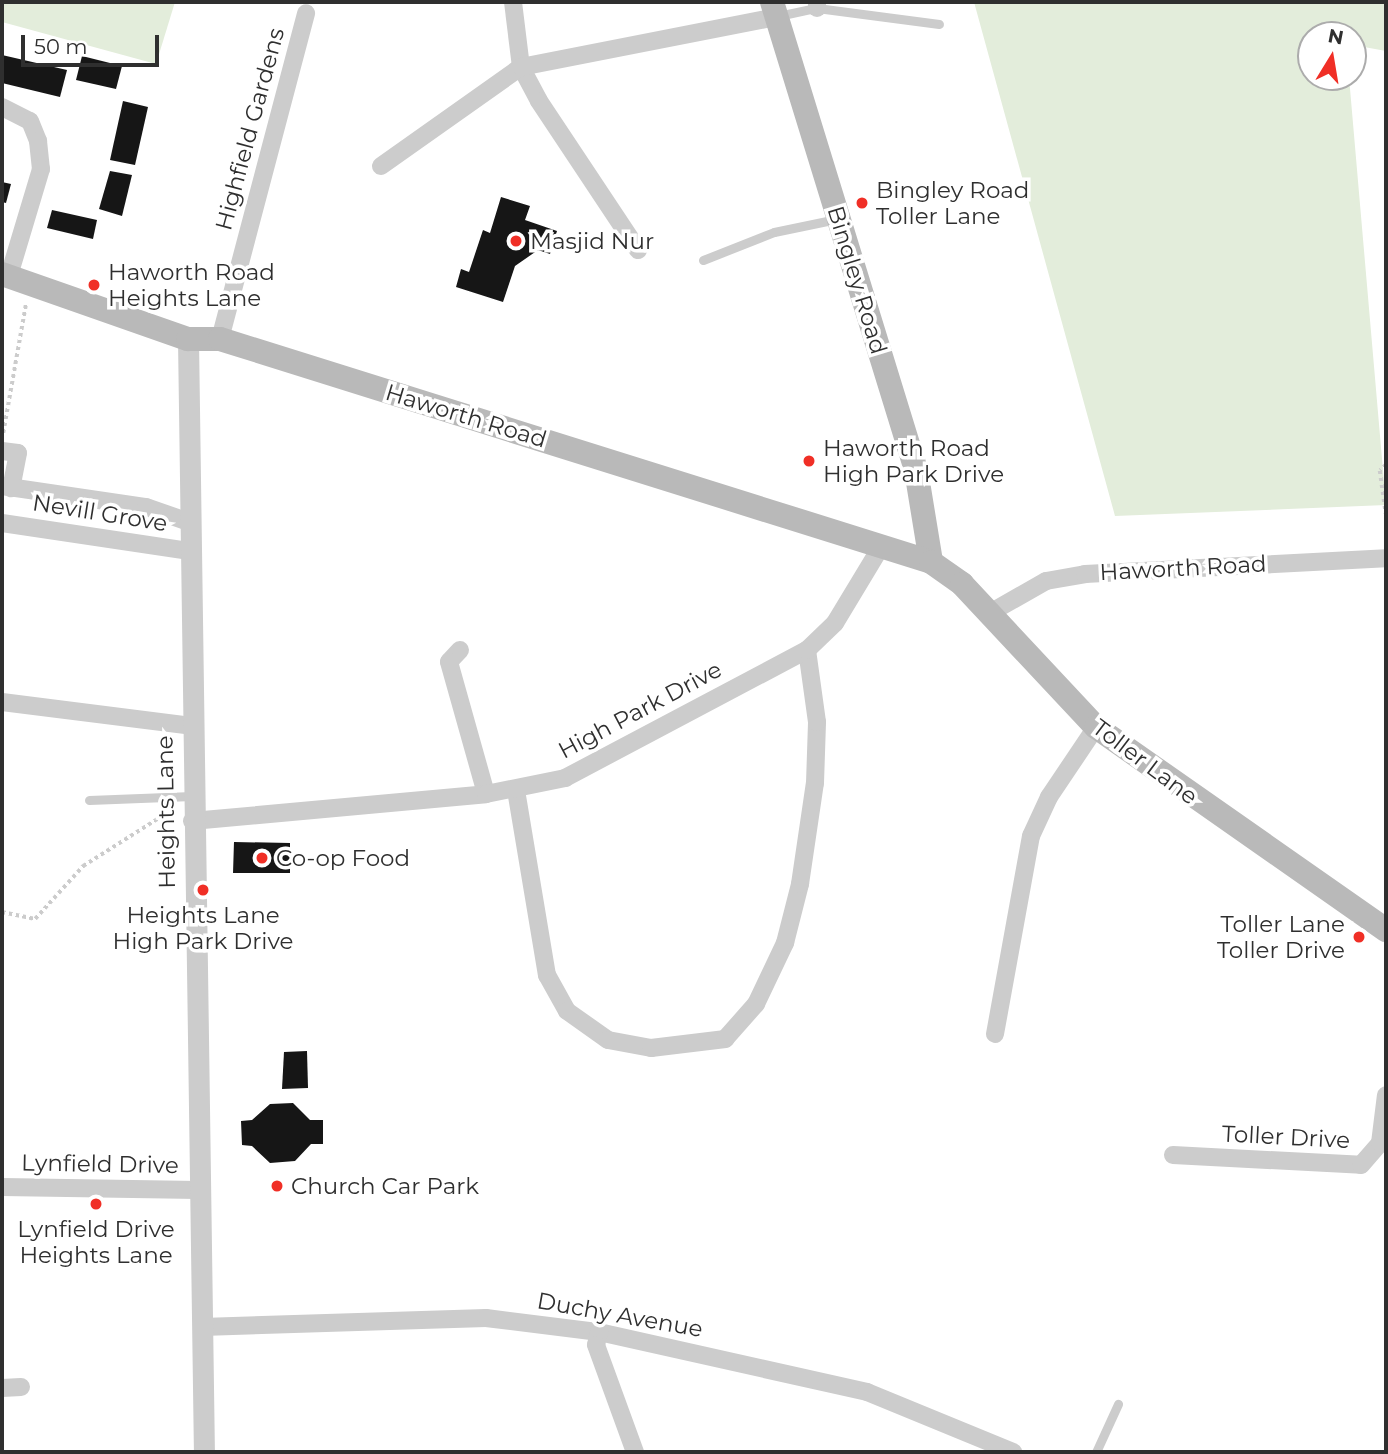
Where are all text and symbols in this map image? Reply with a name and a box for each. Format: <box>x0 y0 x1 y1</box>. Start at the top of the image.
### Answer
scale bar <box>24 21 163 65</box>
north arrow <box>1297 21 1367 91</box>
text: N <box>1326 24 1345 50</box>
street label: Highfield Gardens <box>210 25 290 233</box>
text: 50 m <box>34 34 88 59</box>
place label: Bingley Road Toller Lane <box>876 176 1029 230</box>
marker: Bingley Road Toller Lane <box>854 195 870 211</box>
street label: Bingley Road <box>821 203 893 357</box>
place label: Masjid Nur <box>530 227 654 255</box>
marker: Masjid Nur <box>508 233 524 249</box>
place label: Haworth Road Heights Lane <box>108 258 275 312</box>
marker: Haworth Road Heights Lane <box>86 277 102 293</box>
street label: Haworth Road <box>382 378 550 454</box>
place label: Haworth Road High Park Drive <box>823 434 1004 488</box>
marker: Haworth Road High Park Drive <box>801 453 817 469</box>
street label: Nevill Grove <box>31 489 169 537</box>
street label: Haworth Road <box>1099 550 1267 586</box>
street label: High Park Drive <box>554 655 726 765</box>
street label: Toller Lane <box>1087 714 1203 810</box>
street label: Heights Lane <box>151 735 181 889</box>
place label: Co-op Food <box>276 844 410 872</box>
marker: Co-op Food <box>254 850 270 866</box>
marker: Heights Lane High Park Drive <box>195 882 211 898</box>
place label: Heights Lane High Park Drive <box>112 901 294 955</box>
place label: Toller Lane Toller Drive <box>1217 910 1345 964</box>
marker: Toller Lane Toller Drive <box>1351 929 1367 945</box>
street label: Toller Drive <box>1221 1120 1351 1154</box>
street label: Lynfield Drive <box>21 1149 179 1179</box>
place label: Church Car Park <box>291 1172 479 1200</box>
marker: Church Car Park <box>269 1178 285 1194</box>
marker: Lynfield Drive Heights Lane <box>88 1196 104 1212</box>
place label: Lynfield Drive Heights Lane <box>17 1215 175 1269</box>
street label: Duchy Avenue <box>535 1287 705 1343</box>

